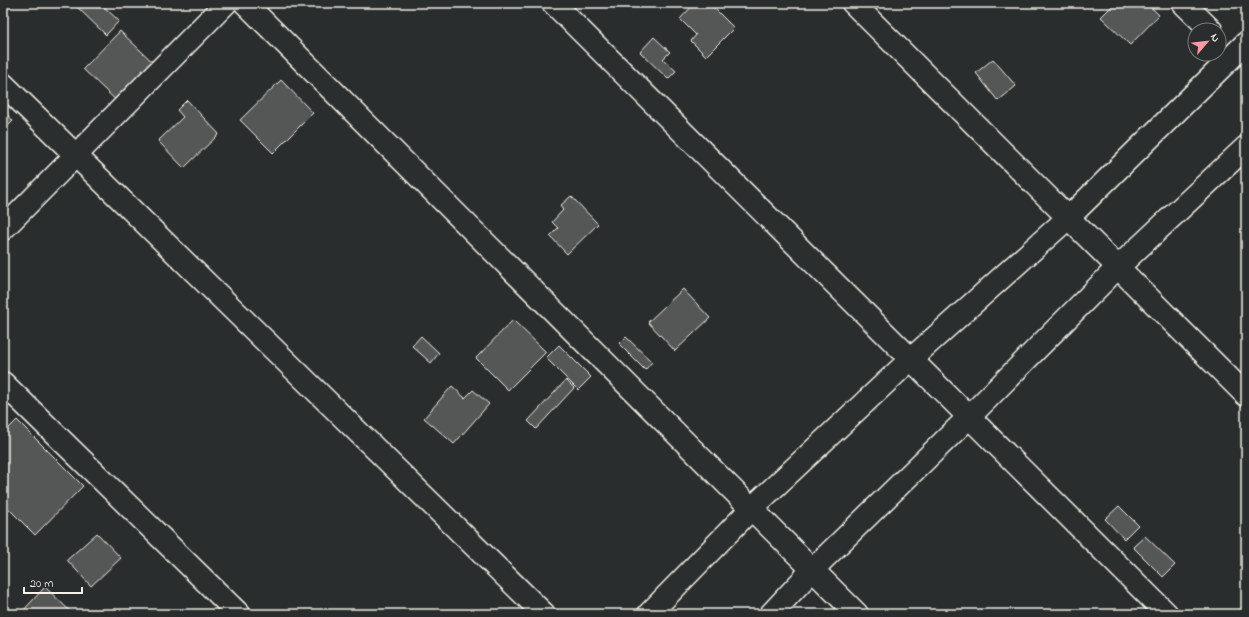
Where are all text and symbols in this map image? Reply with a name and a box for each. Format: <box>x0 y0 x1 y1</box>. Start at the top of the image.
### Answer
north arrow <box>1187 22 1227 62</box>
text: N <box>1206 31 1224 45</box>
scale bar <box>24 569 82 595</box>
text: 20 m <box>30 575 53 593</box>

